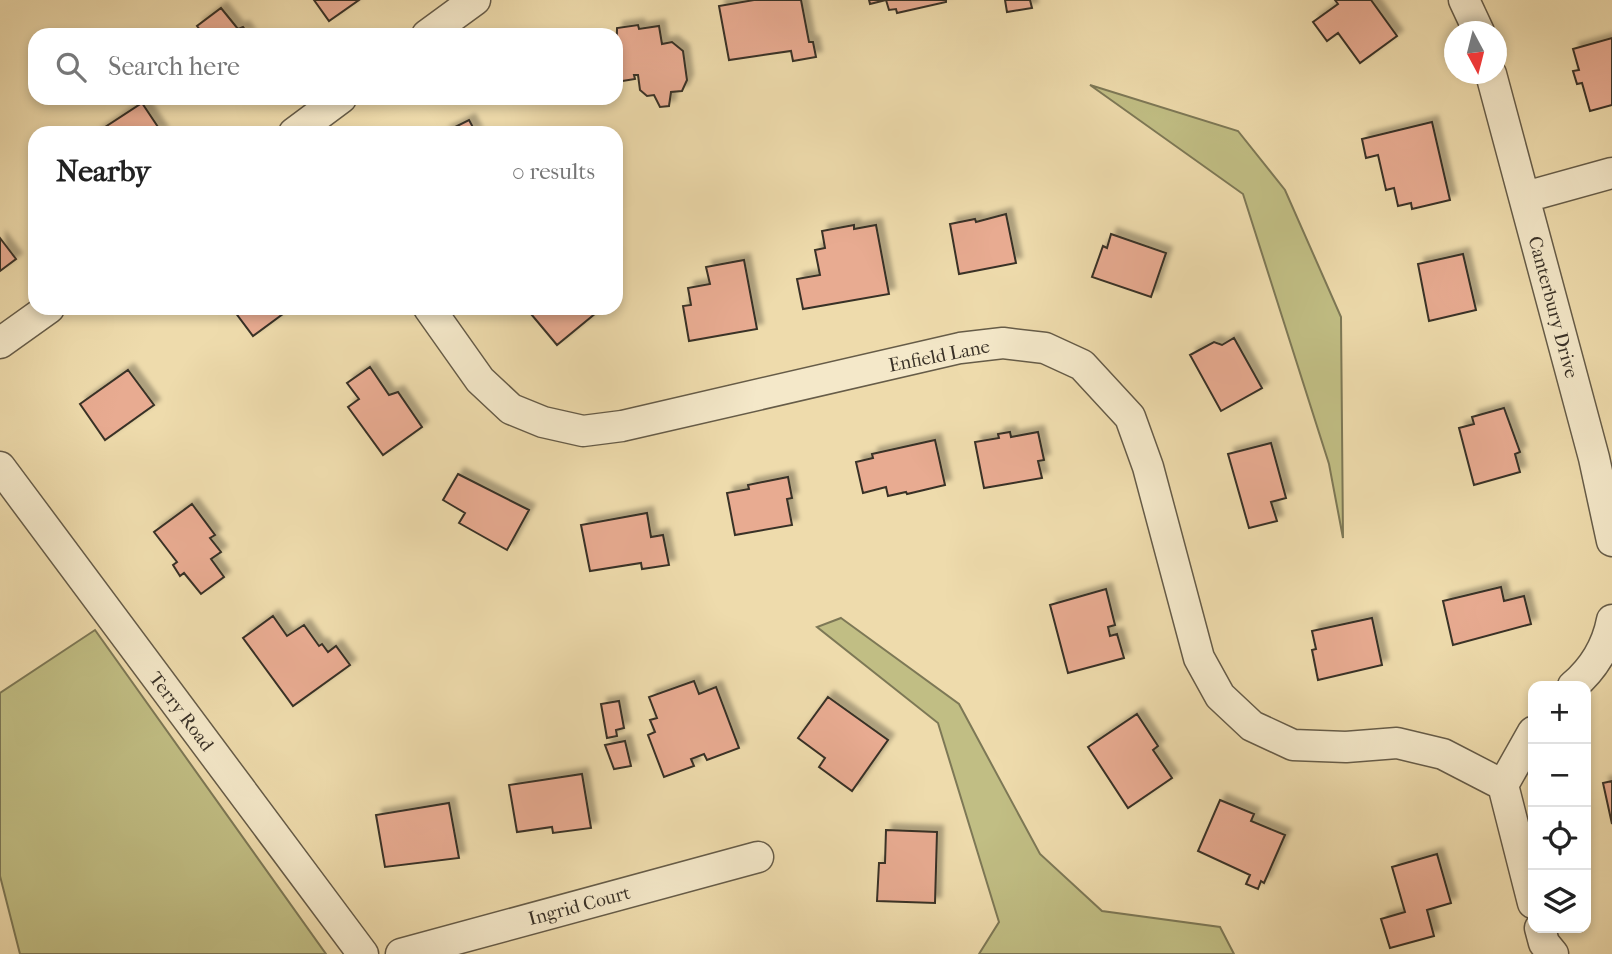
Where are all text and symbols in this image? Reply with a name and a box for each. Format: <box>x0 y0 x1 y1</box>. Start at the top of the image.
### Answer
north arrow <box>1444 21 1507 84</box>
search box <box>28 28 623 105</box>
icon: search <box>52 48 90 86</box>
text: Search here <box>108 51 240 82</box>
text: Nearby <box>56 154 151 189</box>
text: 0 results <box>512 158 595 185</box>
street label: Canterbury Drive <box>1524 234 1583 381</box>
street label: Enfield Lane <box>887 335 992 377</box>
street label: Terry Road <box>144 668 218 756</box>
map controls <box>1528 681 1591 933</box>
button: + <box>1528 681 1591 744</box>
button: − <box>1528 744 1591 807</box>
button: locate <box>1528 807 1591 870</box>
button: layers <box>1528 870 1591 933</box>
street label: Ingrid Court <box>526 882 633 930</box>

